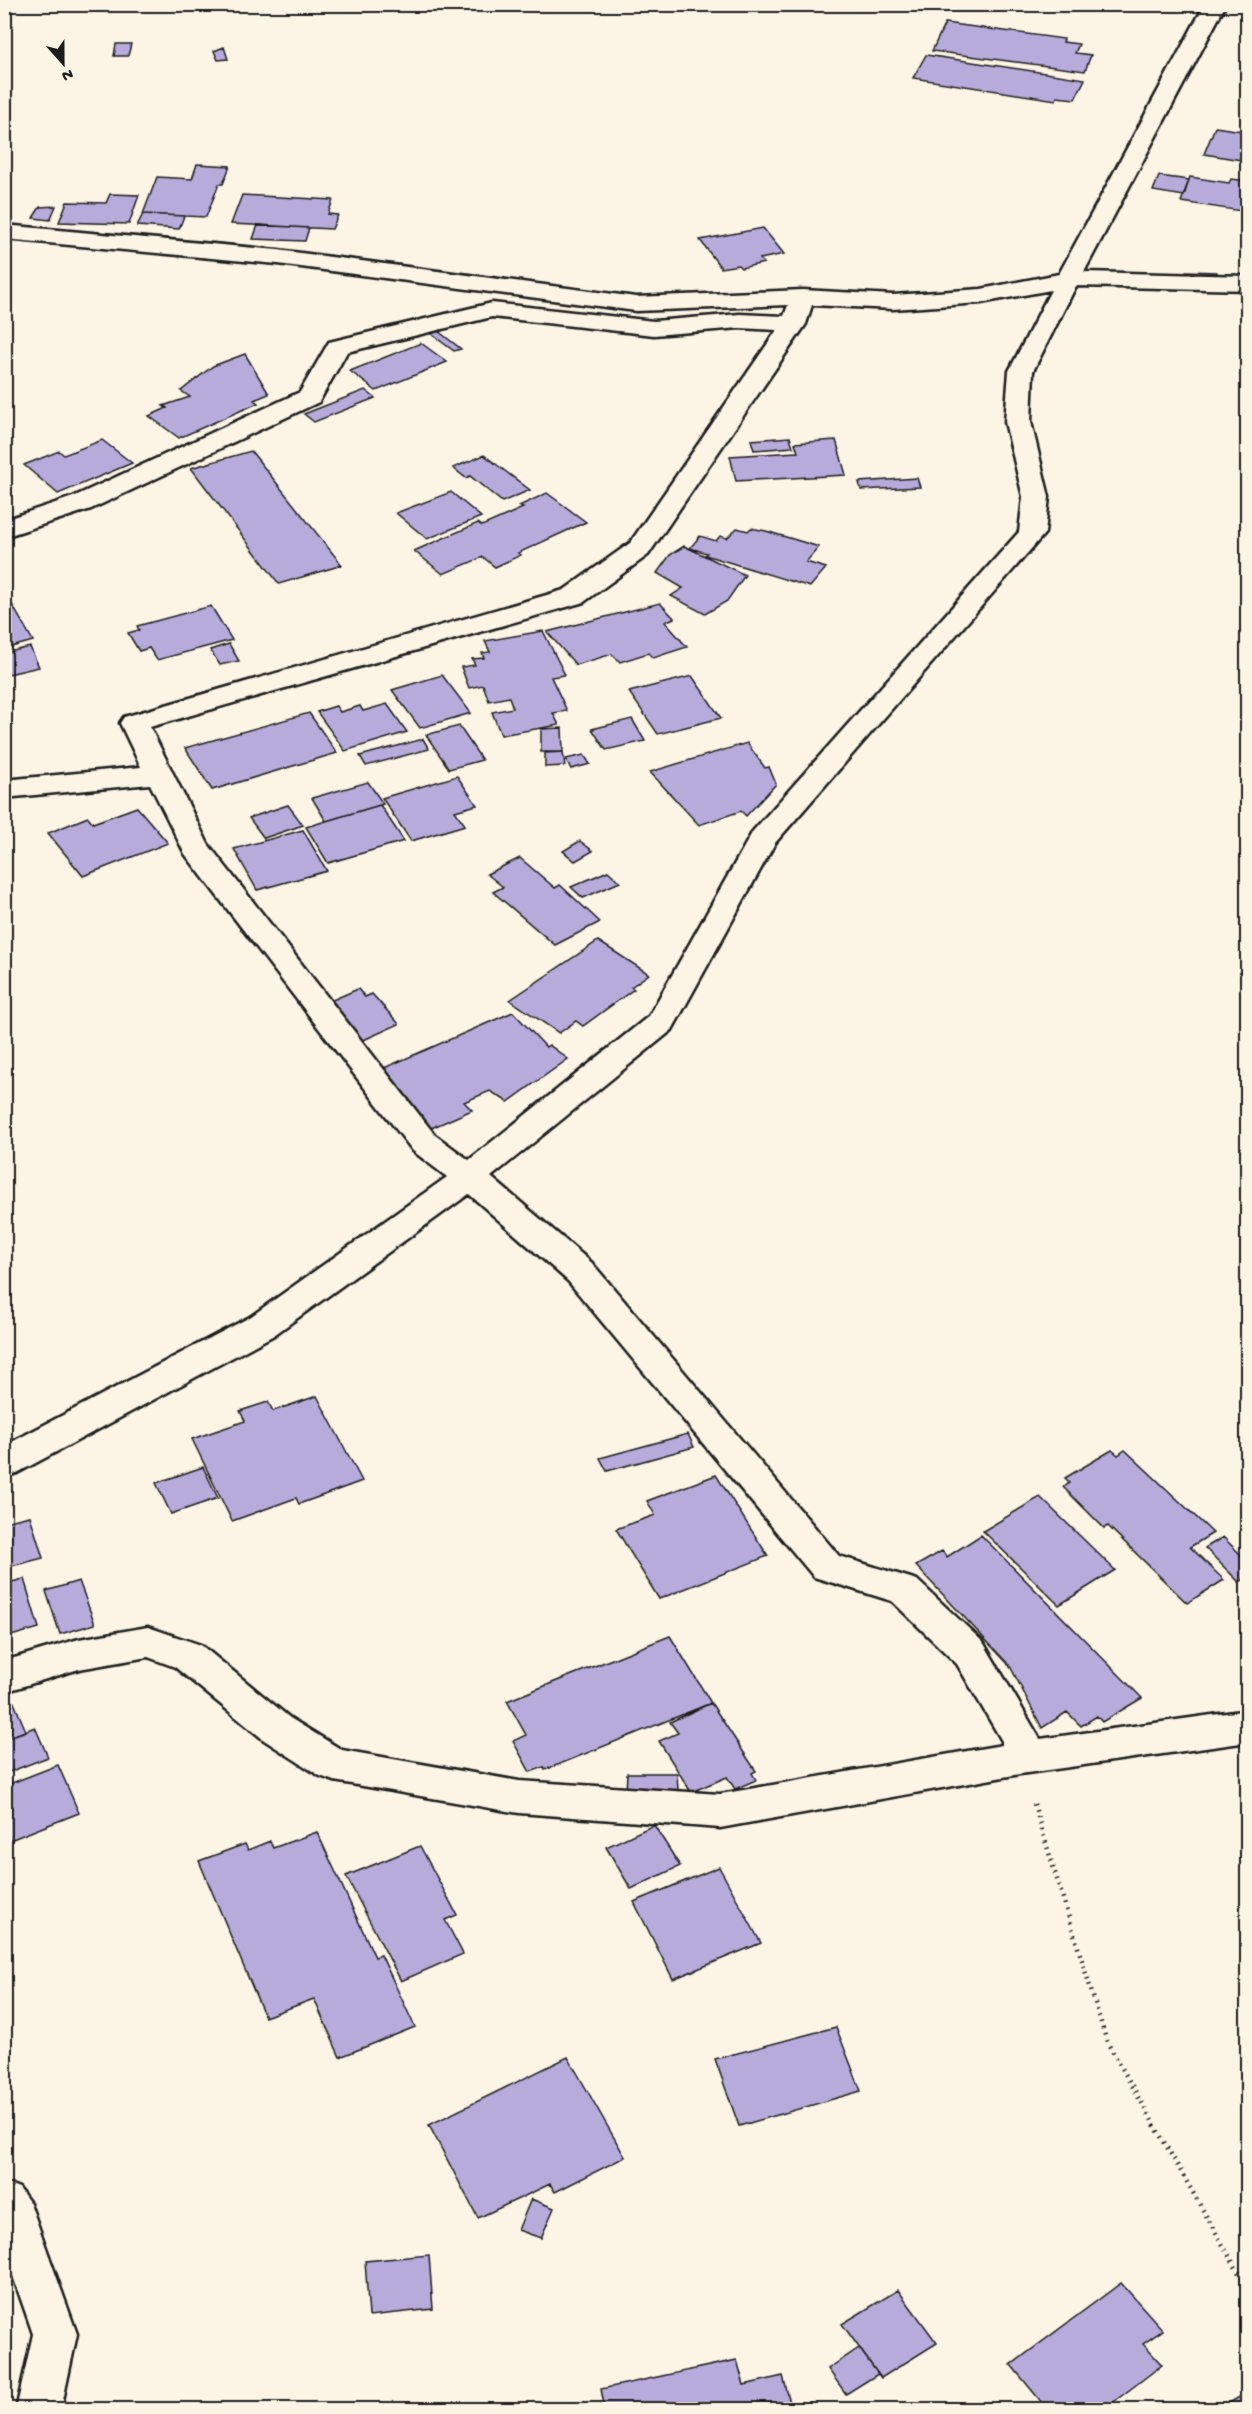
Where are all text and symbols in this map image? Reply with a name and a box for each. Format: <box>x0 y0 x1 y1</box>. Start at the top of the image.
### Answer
north arrow <box>33 33 93 93</box>
text: N <box>58 63 75 85</box>

